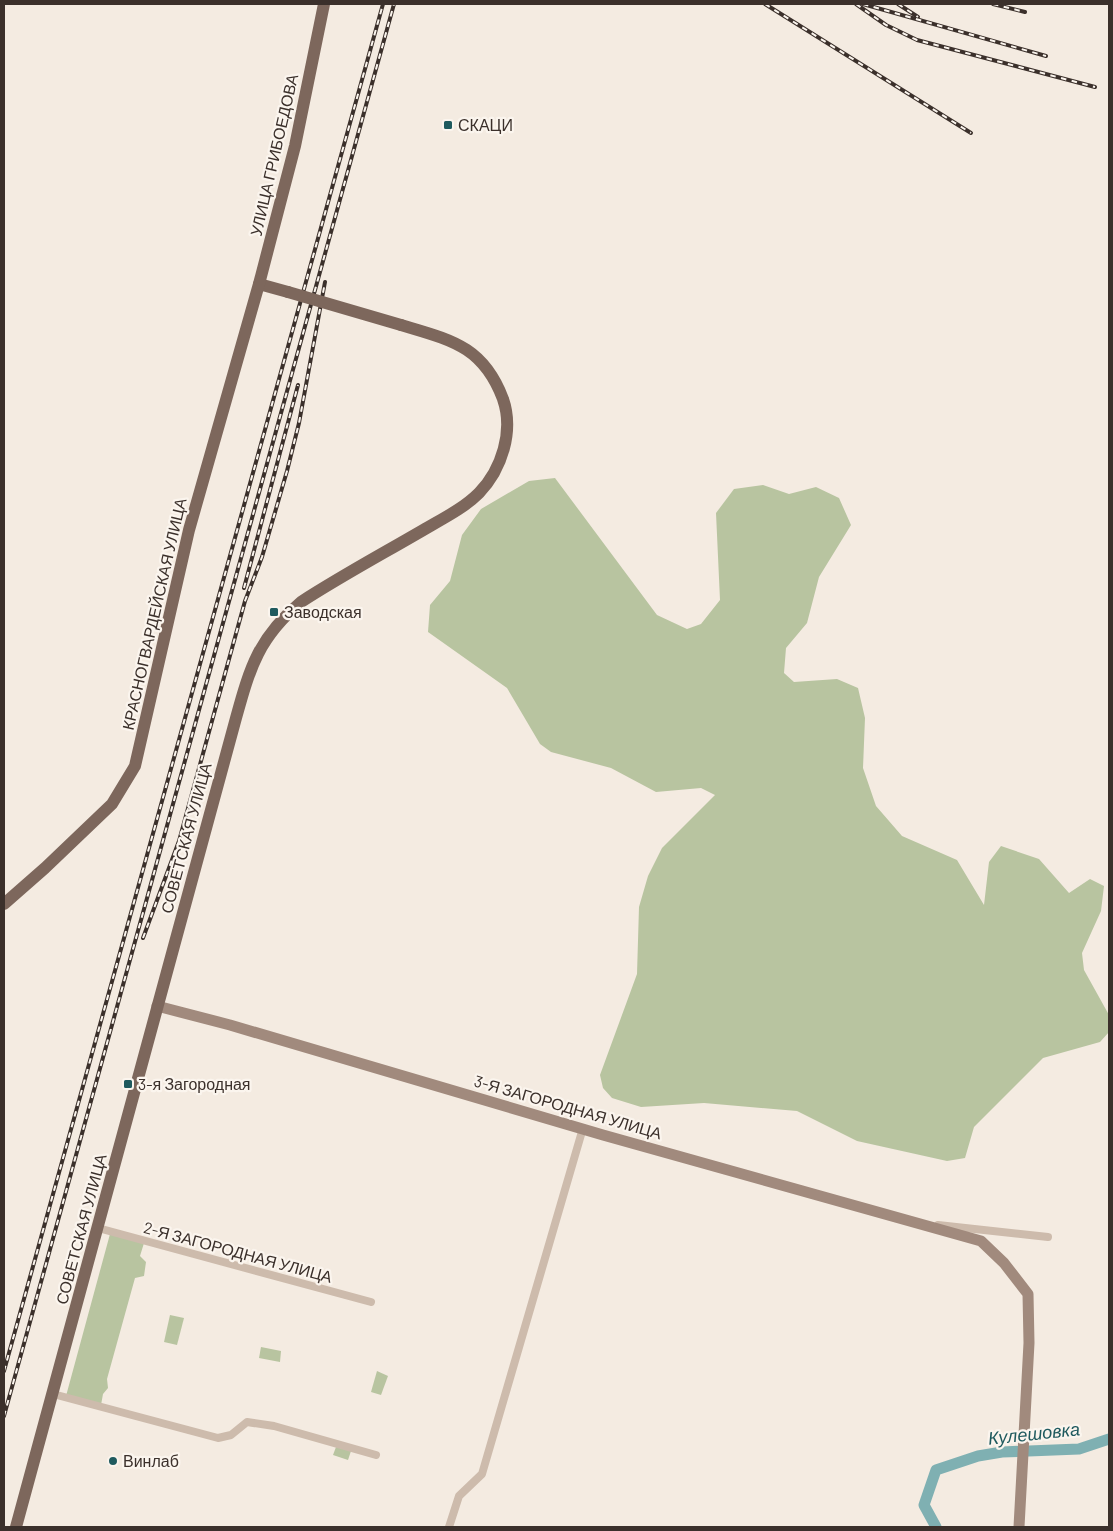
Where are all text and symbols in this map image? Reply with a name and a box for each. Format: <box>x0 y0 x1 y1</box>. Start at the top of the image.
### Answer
street label: УЛИЦА ГРИБОЕДОВА <box>246 72 301 238</box>
place label: СКАЦИ <box>458 115 513 134</box>
marker: СКАЦИ <box>442 119 454 131</box>
street label: КРАСНОГВАРДЕЙСКАЯ УЛИЦА <box>118 496 190 732</box>
place label: Заводская <box>284 602 362 621</box>
marker: Заводская <box>268 606 280 618</box>
street label: СОВЕТСКАЯ УЛИЦА <box>156 760 215 915</box>
street label: 3-Я ЗАГОРОДНАЯ УЛИЦА <box>472 1071 664 1143</box>
place label: 3-я Загородная <box>138 1074 251 1093</box>
marker: 3-я Загородная <box>122 1078 134 1090</box>
street label: СОВЕТСКАЯ УЛИЦА <box>51 1151 110 1306</box>
street label: 2-Я ЗАГОРОДНАЯ УЛИЦА <box>142 1217 335 1286</box>
water label: Кулешовка <box>987 1417 1081 1449</box>
place label: Винлаб <box>123 1451 179 1470</box>
marker: Винлаб <box>107 1455 119 1467</box>

